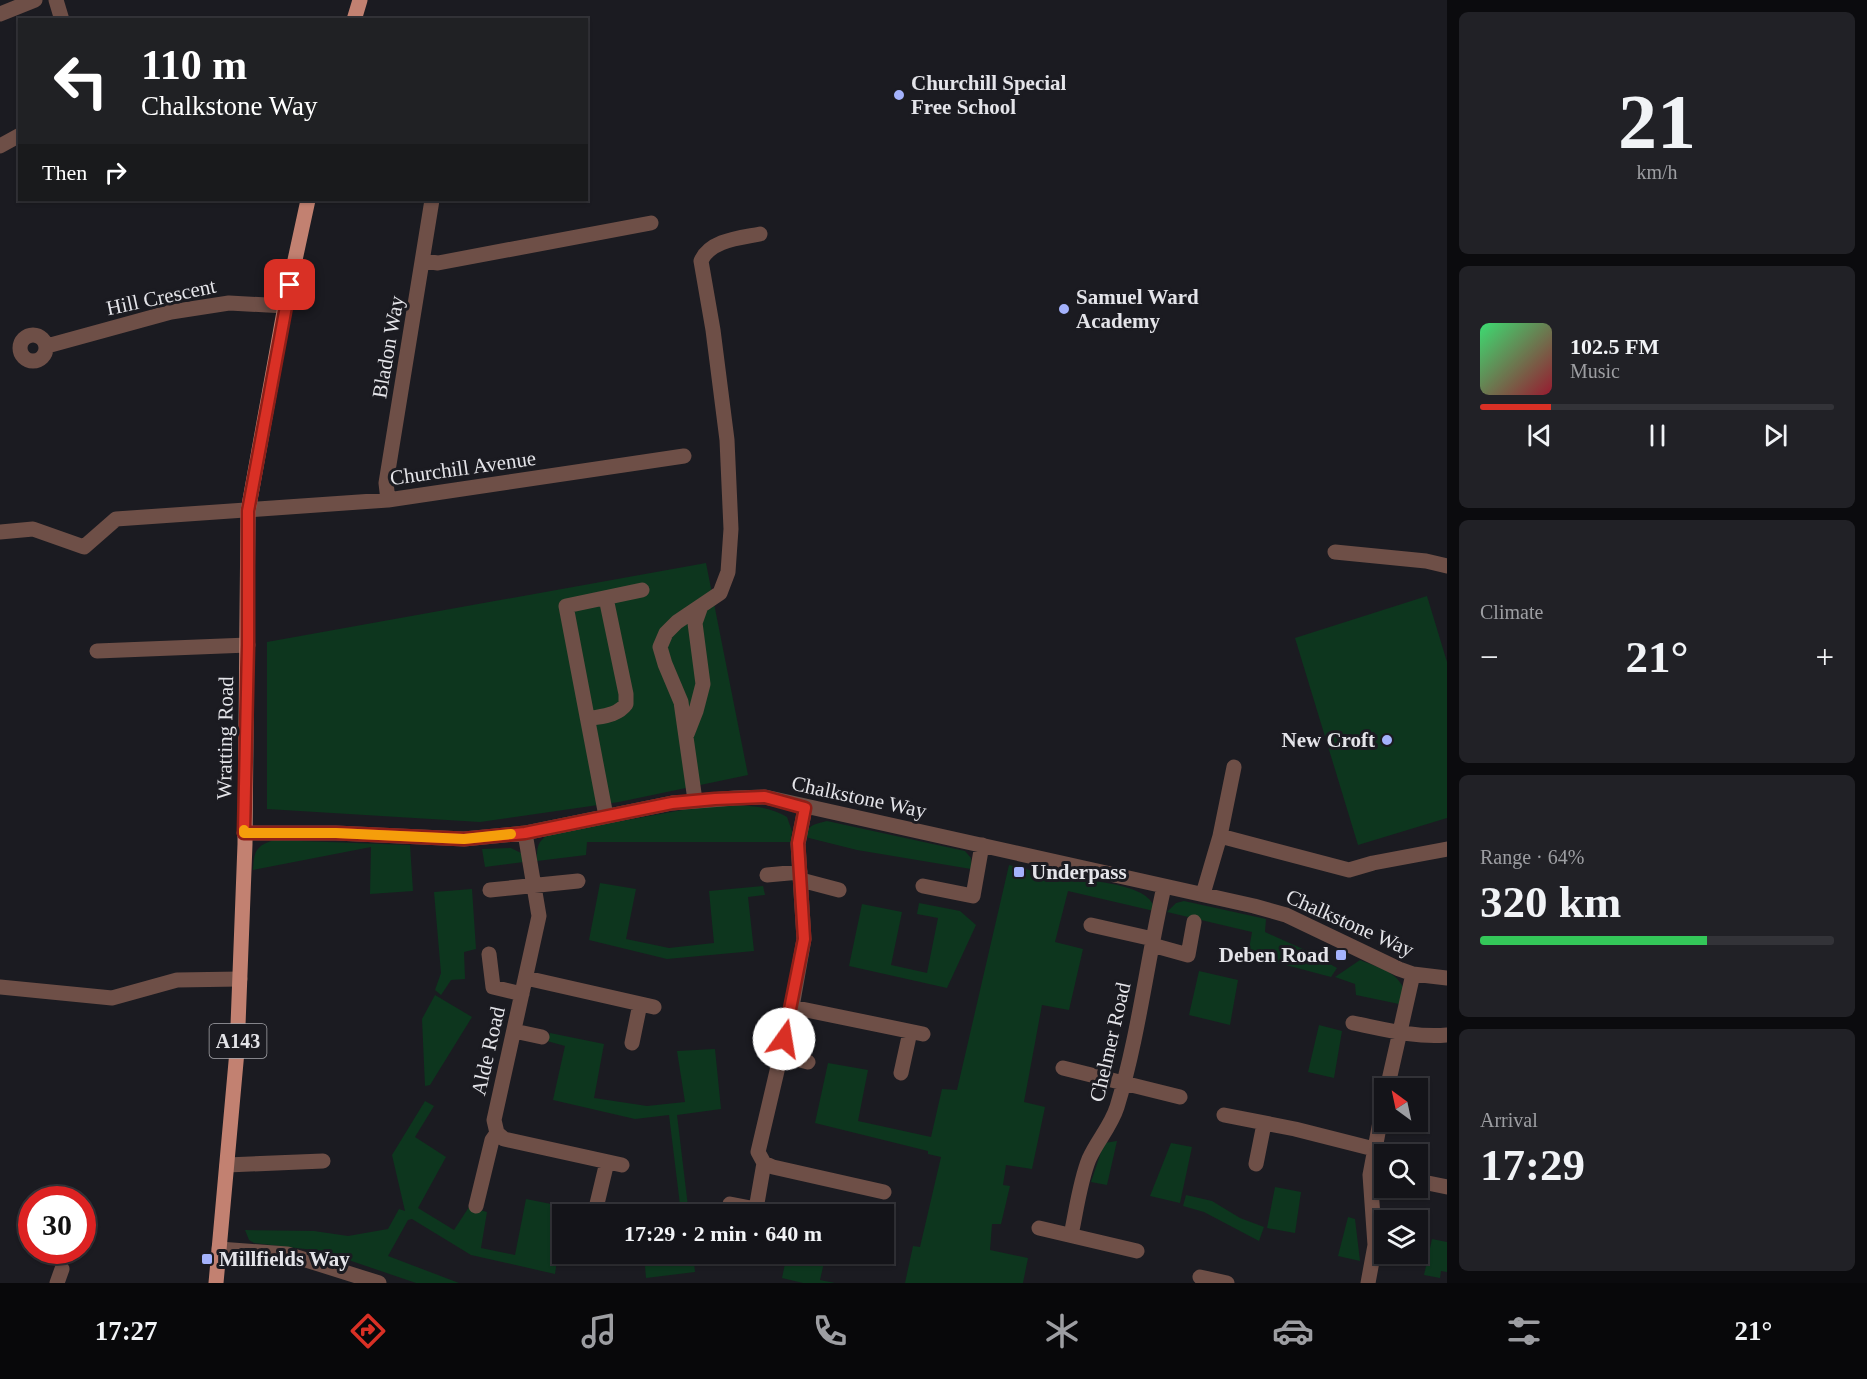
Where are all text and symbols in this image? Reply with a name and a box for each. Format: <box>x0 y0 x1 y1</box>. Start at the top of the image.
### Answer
icon: left <box>42 42 120 120</box>
text: 110 m <box>141 42 247 88</box>
place label: Churchill Special Free School <box>911 71 1067 119</box>
text: 21 <box>1618 78 1696 165</box>
marker: Churchill Special Free School <box>892 88 906 102</box>
text: Chalkstone Way <box>141 91 318 121</box>
icon: right <box>99 156 132 189</box>
text: Then <box>42 160 87 185</box>
text: km/h <box>1636 161 1678 183</box>
pin <box>264 259 315 310</box>
icon: arrive <box>273 268 306 301</box>
street label: Hill Crescent <box>104 274 218 320</box>
place label: Samuel Ward Academy <box>1076 285 1199 333</box>
street label: Bladon Way <box>367 293 409 400</box>
marker: Samuel Ward Academy <box>1057 302 1071 316</box>
text: 102.5 FM <box>1570 334 1659 359</box>
text: Music <box>1570 360 1620 382</box>
icon: previous <box>1523 419 1556 452</box>
icon: pause <box>1641 419 1674 452</box>
icon: next <box>1759 419 1792 452</box>
street label: Churchill Avenue <box>388 446 538 490</box>
text: Climate <box>1480 601 1543 623</box>
text: 21° <box>1626 632 1689 682</box>
text: − <box>1480 639 1499 675</box>
text: + <box>1815 639 1834 675</box>
street label: Wratting Road <box>212 676 238 800</box>
place label: New Croft <box>1282 728 1375 752</box>
marker: New Croft <box>1380 733 1394 747</box>
street label: Chalkstone Way <box>789 771 929 823</box>
text: Range · 64% <box>1480 846 1584 868</box>
place label: Underpass <box>1031 860 1127 884</box>
marker: Underpass <box>1012 865 1026 879</box>
text: 320 km <box>1480 877 1621 927</box>
street label: Chalkstone Way <box>1282 884 1418 962</box>
place label: Deben Road <box>1219 943 1329 967</box>
marker: Deben Road <box>1334 948 1348 962</box>
street label: Chelmer Road <box>1085 979 1136 1104</box>
street label: Alde Road <box>466 1004 510 1098</box>
position arrow <box>752 1007 816 1071</box>
road number: A143 <box>210 1024 266 1058</box>
north arrow <box>1374 1078 1428 1132</box>
map controls <box>1374 1078 1428 1264</box>
text: Arrival <box>1480 1109 1538 1131</box>
text: 17:29 <box>1480 1140 1585 1190</box>
button: search <box>1374 1144 1428 1198</box>
speed limit sign: 30 <box>18 1186 96 1264</box>
button: layers <box>1374 1210 1428 1264</box>
text: 17:29 · 2 min · 640 m <box>624 1221 822 1246</box>
place label: Millfields Way <box>219 1247 350 1271</box>
marker: Millfields Way <box>200 1252 214 1266</box>
icon: directions <box>347 1310 389 1352</box>
icon: music <box>578 1310 620 1352</box>
icon: phone <box>809 1310 851 1352</box>
icon: climate <box>1041 1310 1083 1352</box>
icon: car <box>1272 1310 1314 1352</box>
icon: filters <box>1503 1310 1545 1352</box>
text: 17:27 <box>95 1316 158 1346</box>
text: 21° <box>1734 1316 1772 1346</box>

